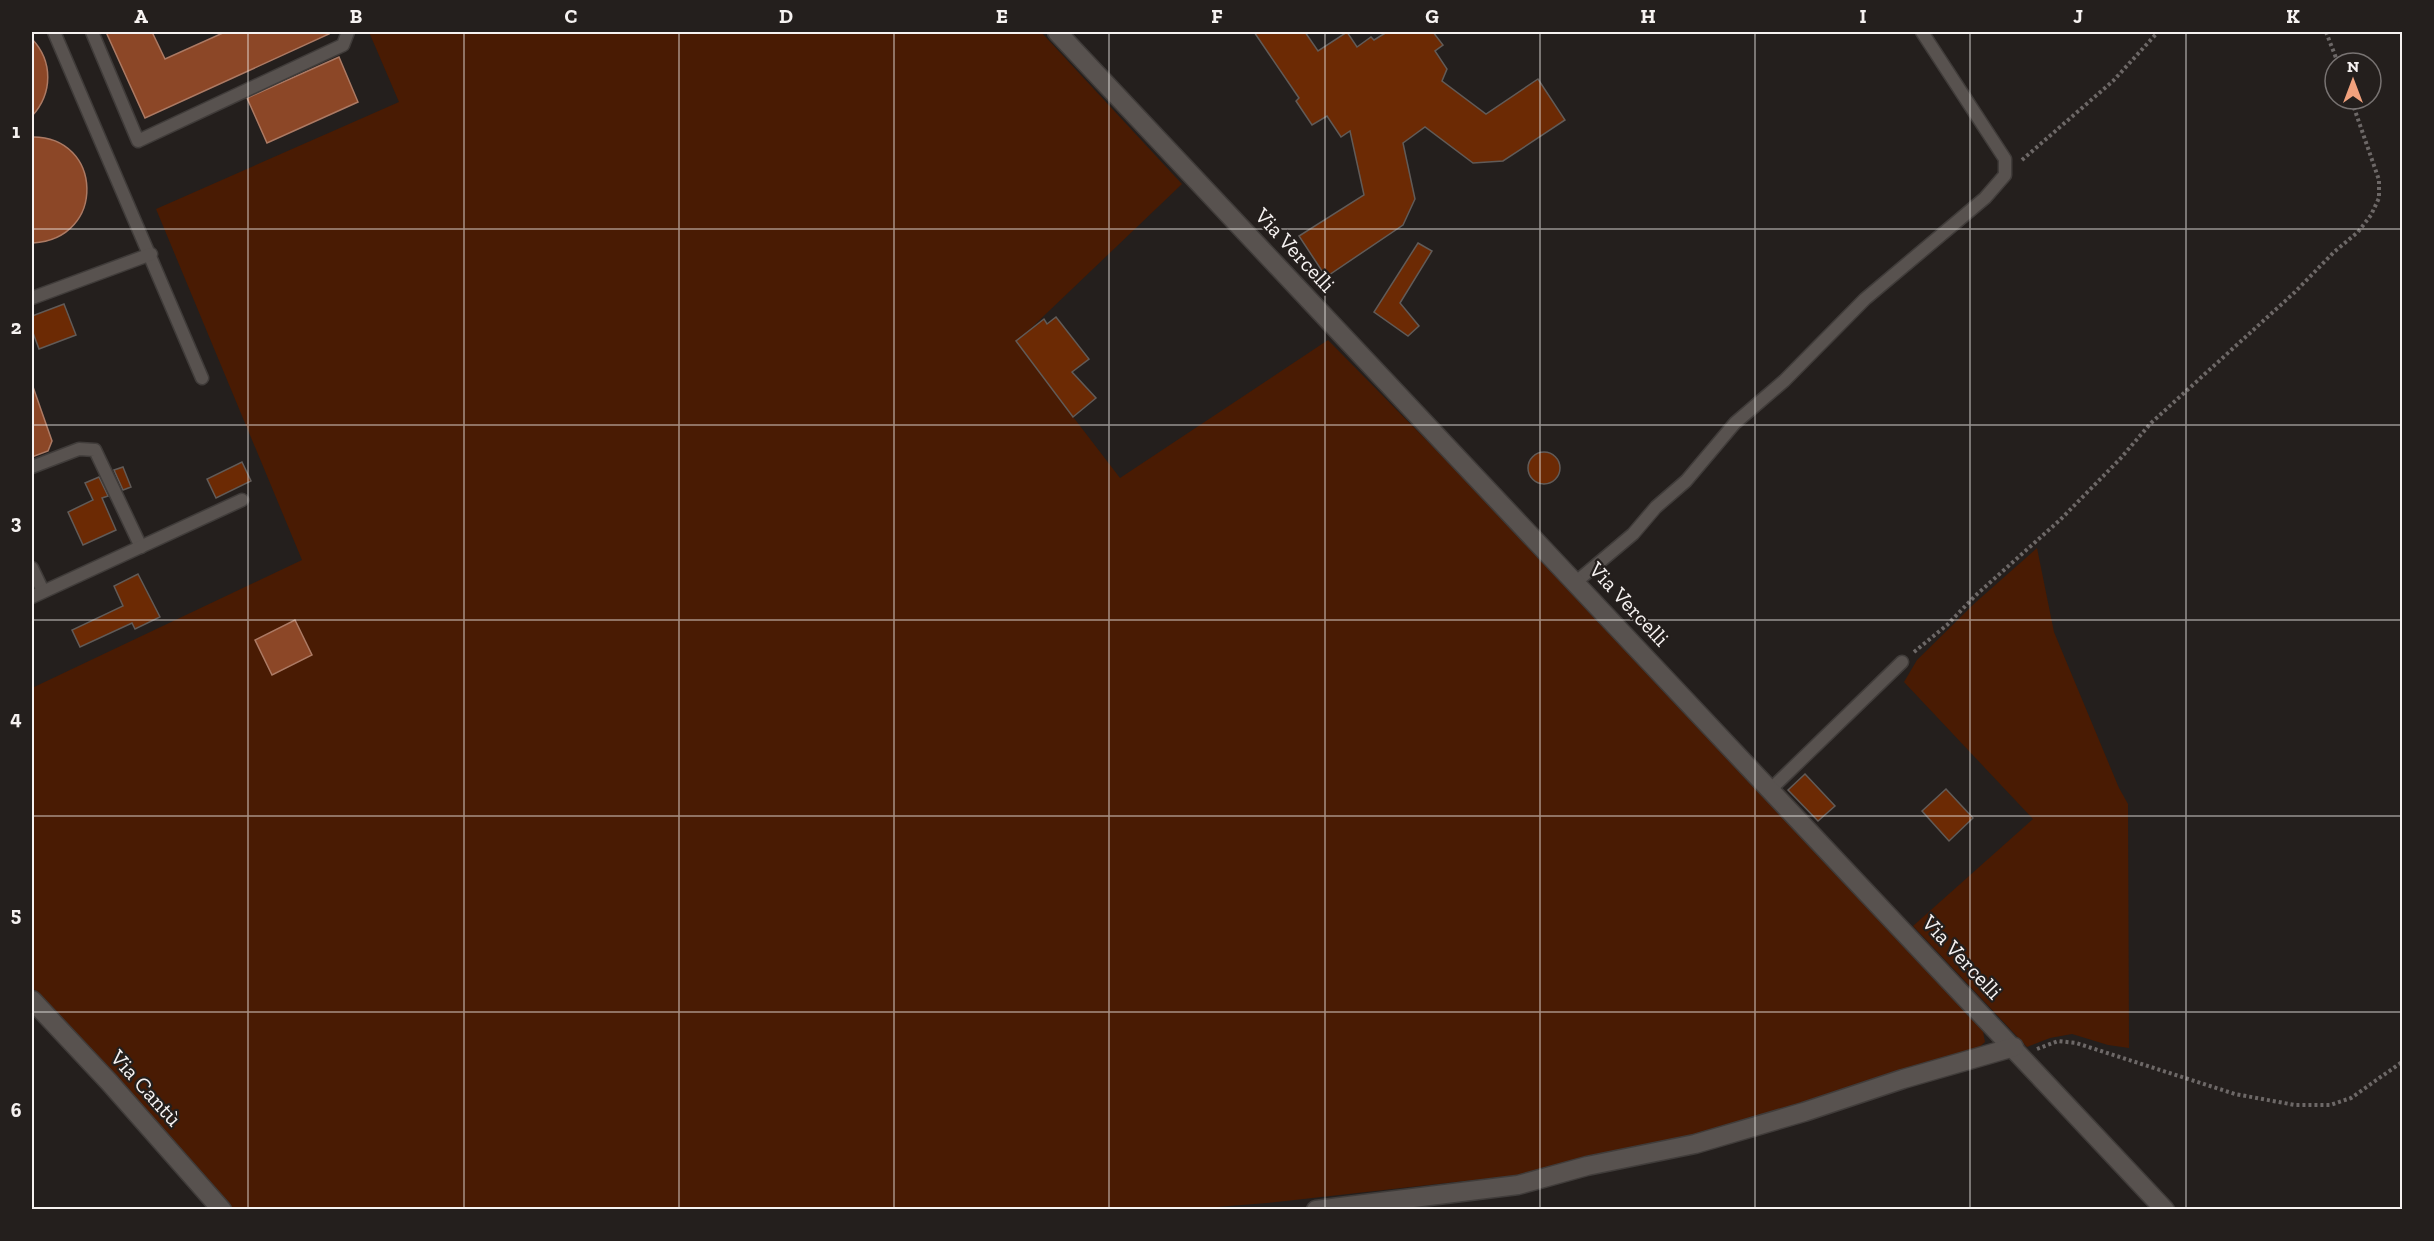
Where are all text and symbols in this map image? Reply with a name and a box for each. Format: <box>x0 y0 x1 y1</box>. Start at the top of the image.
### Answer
text: A <box>134 4 148 28</box>
text: B <box>350 4 362 28</box>
text: C <box>565 4 578 28</box>
text: D <box>779 4 793 28</box>
text: E <box>996 4 1008 28</box>
text: F <box>1211 4 1223 28</box>
text: G <box>1425 4 1439 28</box>
text: H <box>1640 4 1656 28</box>
text: I <box>1859 4 1867 28</box>
text: J <box>2073 4 2083 28</box>
text: K <box>2286 4 2300 28</box>
north arrow <box>2323 51 2383 111</box>
text: N <box>2347 57 2359 76</box>
text: 1 <box>12 119 20 143</box>
street label: Via Vercelli <box>1248 201 1341 298</box>
text: 2 <box>11 315 22 339</box>
text: 3 <box>11 510 22 534</box>
street label: Via Vercelli <box>1582 555 1675 652</box>
text: 4 <box>10 706 22 730</box>
text: 5 <box>11 902 21 926</box>
street label: Via Vercelli <box>1915 908 2008 1005</box>
street label: Via Cantù <box>104 1043 188 1132</box>
text: 6 <box>11 1098 22 1122</box>

